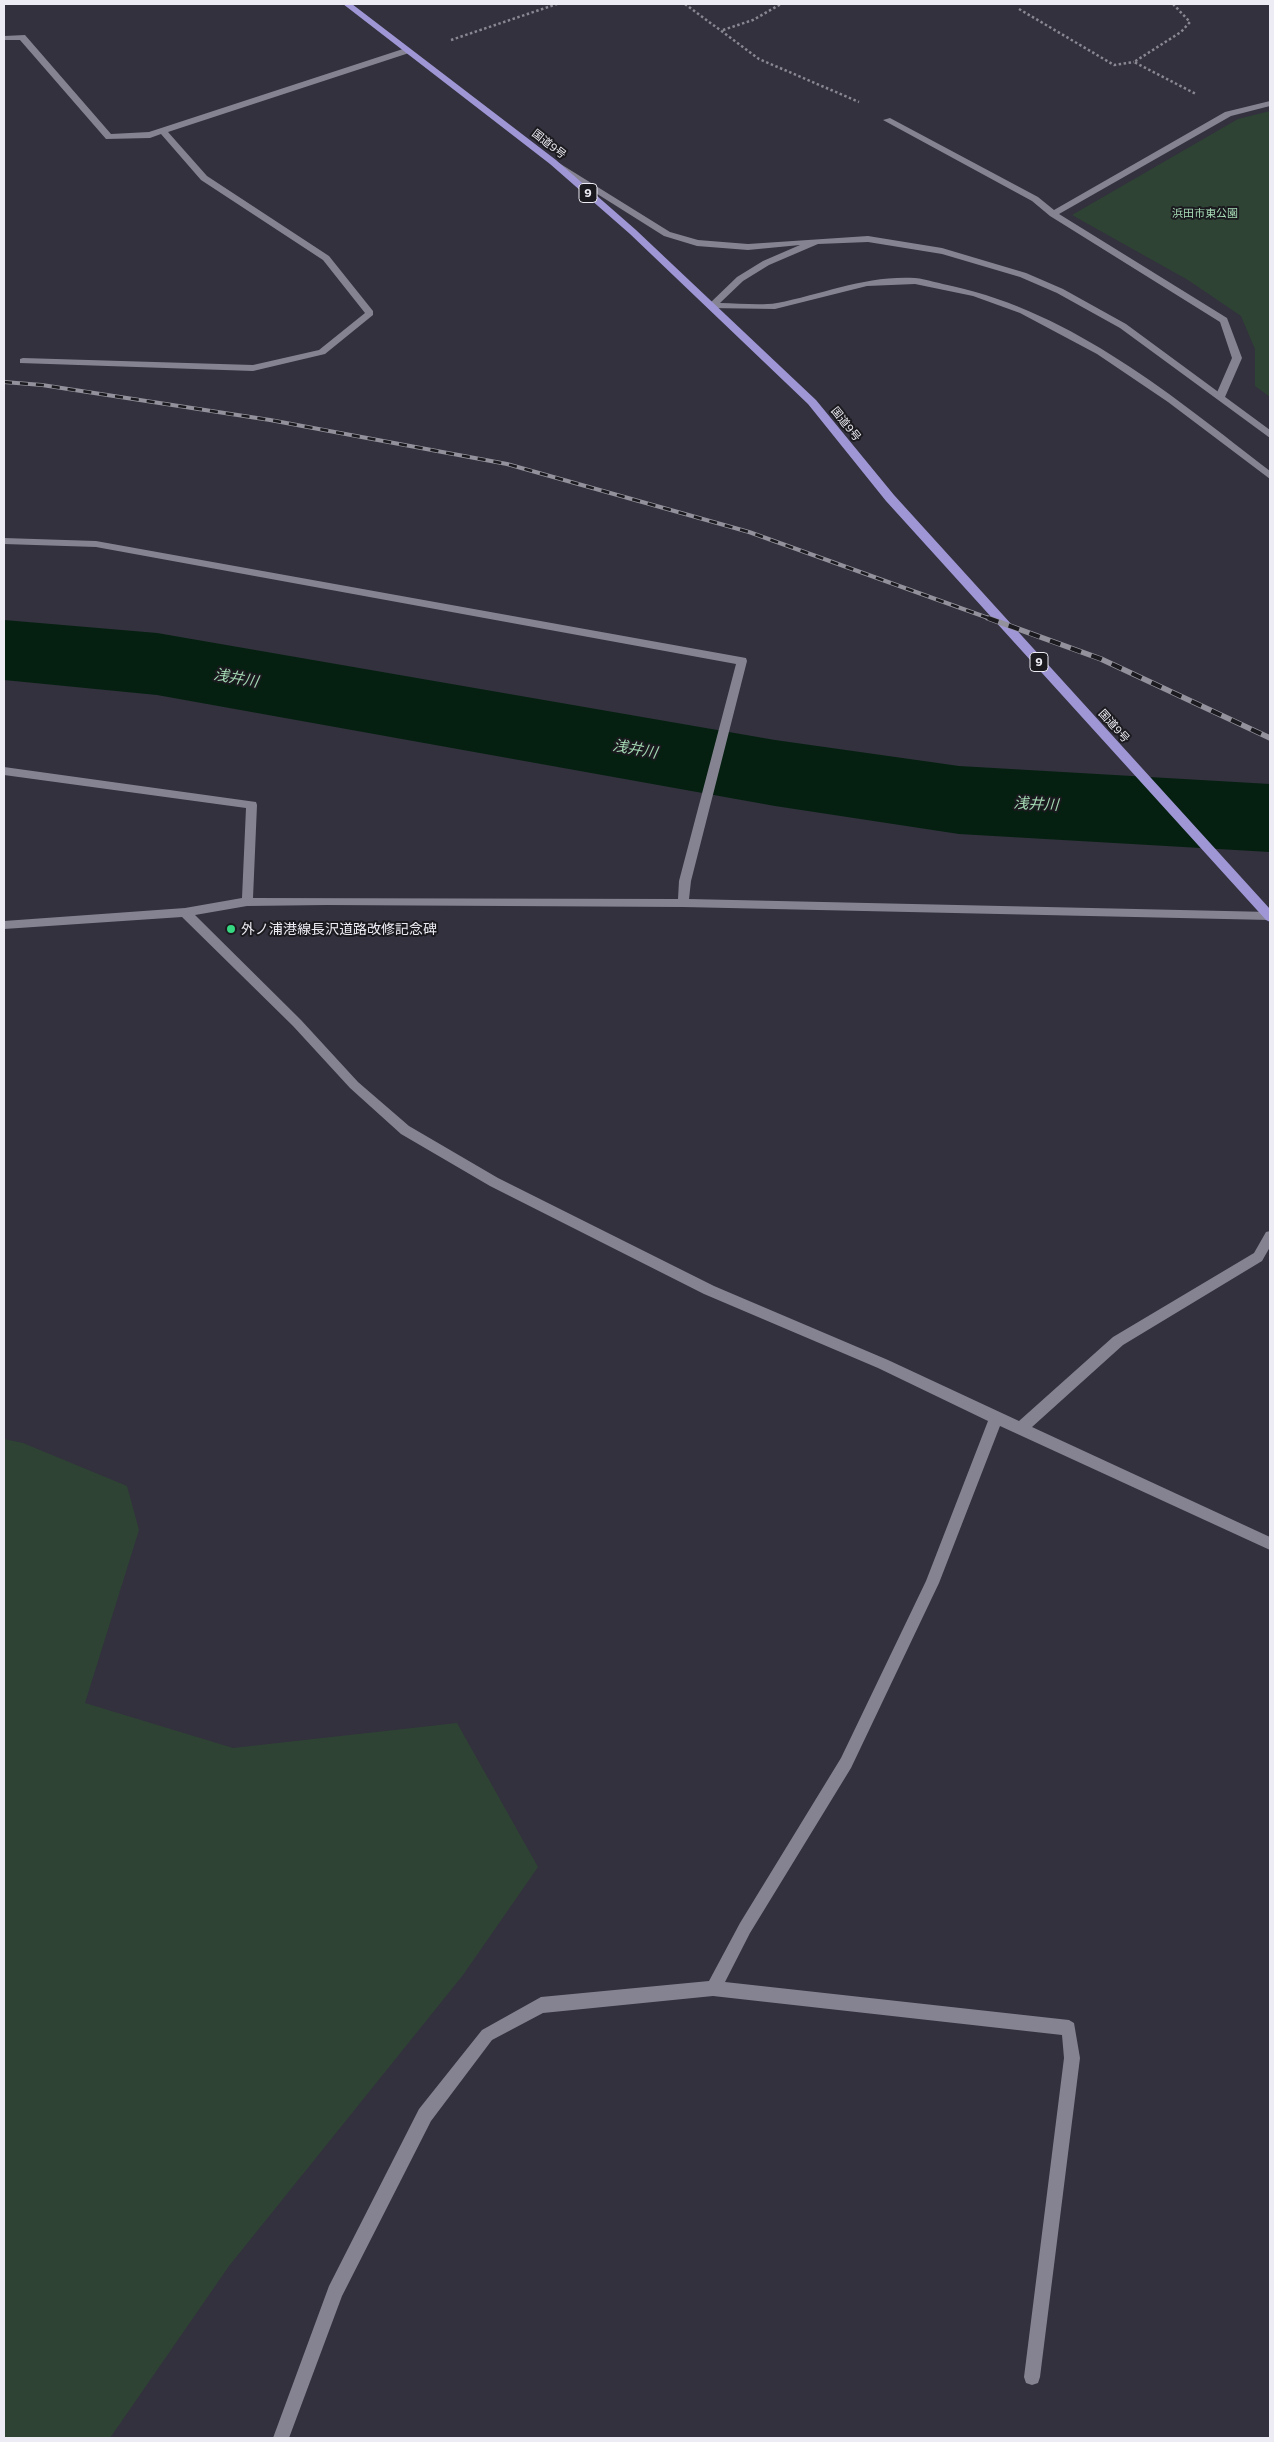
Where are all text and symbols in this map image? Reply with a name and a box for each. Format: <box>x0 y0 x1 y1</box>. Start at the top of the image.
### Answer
street label: 国道9号 <box>529 127 569 161</box>
road number: 9 <box>579 184 597 202</box>
park label: 浜田市東公園 <box>1172 206 1238 220</box>
street label: 国道9号 <box>828 404 864 444</box>
road number: 9 <box>1030 652 1048 672</box>
water label: 浅井川 <box>212 665 260 691</box>
street label: 国道9号 <box>1096 707 1132 745</box>
water label: 浅井川 <box>611 736 659 762</box>
water label: 浅井川 <box>1013 794 1059 814</box>
place label: 外ノ浦港線長沢道路改修記念碑 <box>241 921 437 937</box>
marker: 外ノ浦港線長沢道路改修記念碑 <box>225 923 237 935</box>

